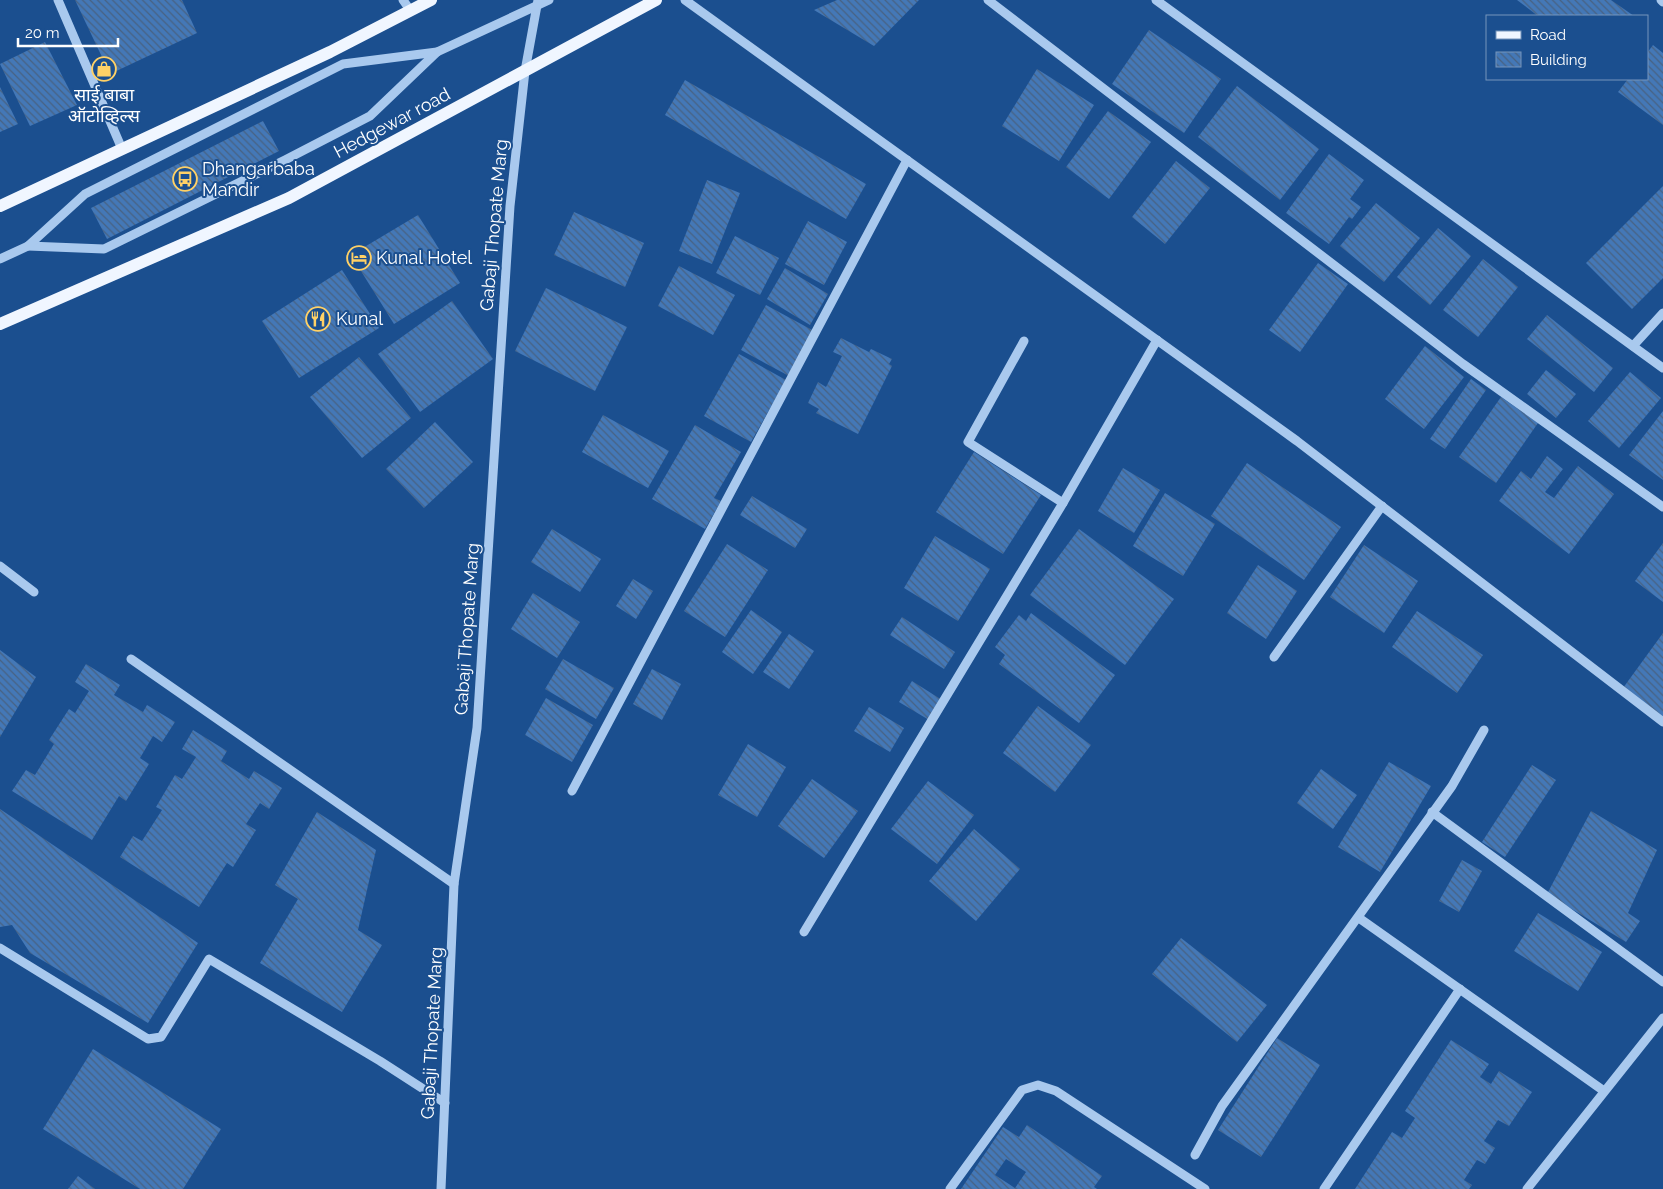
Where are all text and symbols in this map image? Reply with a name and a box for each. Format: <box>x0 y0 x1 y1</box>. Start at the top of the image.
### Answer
scale bar <box>18 15 118 47</box>
legend <box>1486 15 1648 80</box>
text: 20 m <box>25 24 60 42</box>
text: Road <box>1530 26 1566 44</box>
text: Building <box>1530 51 1587 69</box>
shop icon: साई बाबा ऑटोव्हिल्स <box>91 56 117 82</box>
street label: Hedgewar road <box>330 83 454 162</box>
place label: साई बाबा ऑटोव्हिल्स <box>68 84 141 126</box>
street label: Gabaji Thopate Marg <box>476 138 511 312</box>
place label: Dhangarbaba Mandir <box>202 158 315 200</box>
bus stop icon: Dhangarbaba Mandir <box>172 166 198 192</box>
hotel icon: Kunal Hotel <box>346 245 372 271</box>
place label: Kunal Hotel <box>376 247 472 268</box>
restaurant icon: Kunal <box>305 306 331 332</box>
place label: Kunal <box>336 308 383 329</box>
street label: Gabaji Thopate Marg <box>450 542 483 716</box>
street label: Gabaji Thopate Marg <box>417 946 446 1120</box>

